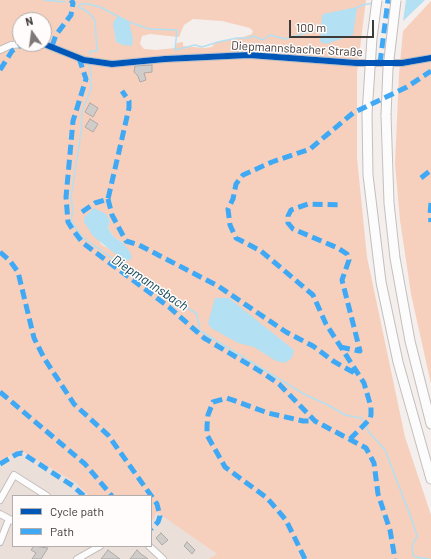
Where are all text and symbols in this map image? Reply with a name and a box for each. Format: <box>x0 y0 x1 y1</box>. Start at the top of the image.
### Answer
north arrow <box>12 12 52 52</box>
scale bar <box>291 12 376 38</box>
text: N <box>24 14 34 28</box>
text: 100 m <box>296 20 326 34</box>
street label: Diepmannsbacher Straße <box>231 38 363 60</box>
water label: Diepmannsbach <box>109 252 191 314</box>
legend <box>12 495 152 547</box>
text: Cycle path <box>50 504 104 518</box>
text: Path <box>50 524 74 538</box>

